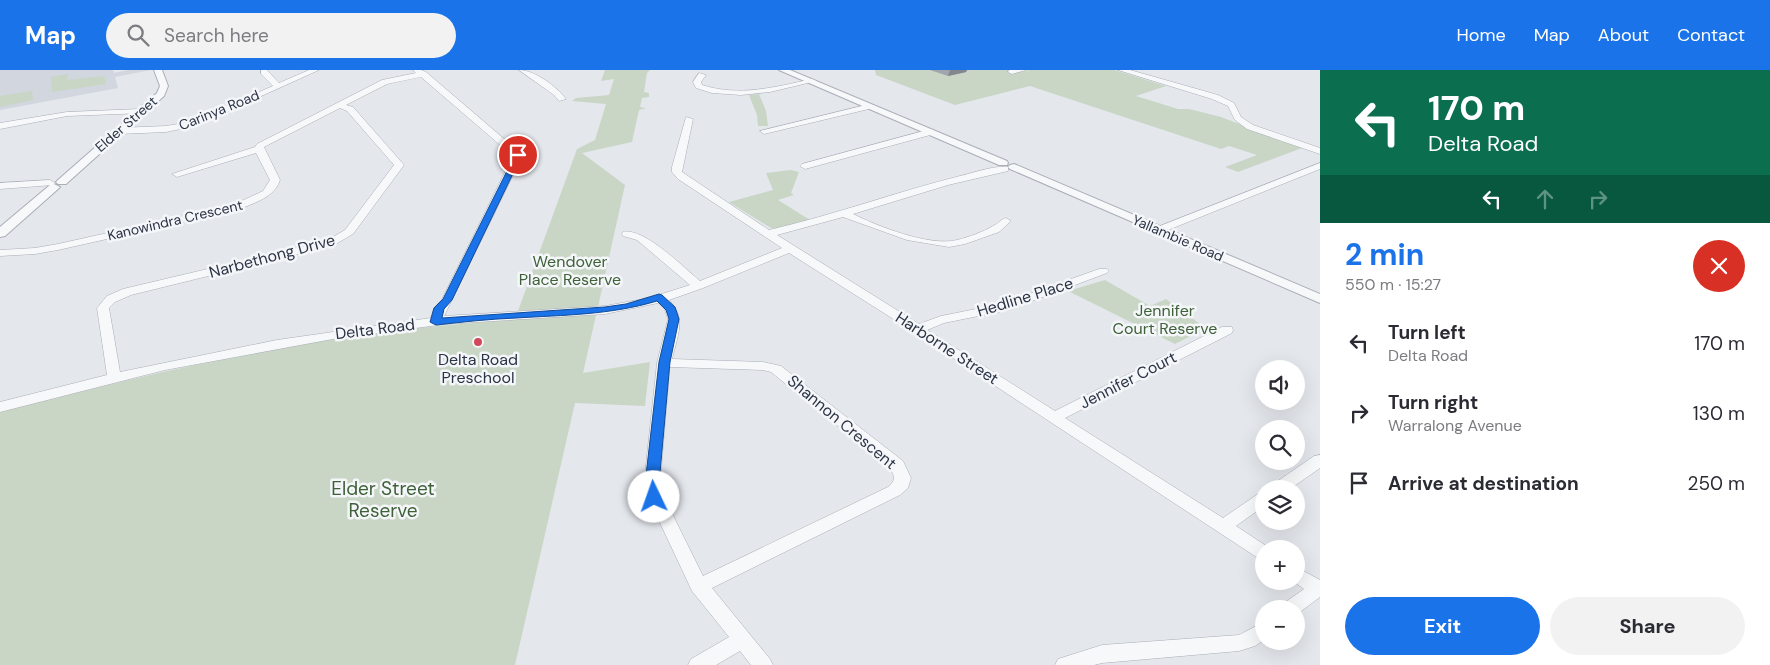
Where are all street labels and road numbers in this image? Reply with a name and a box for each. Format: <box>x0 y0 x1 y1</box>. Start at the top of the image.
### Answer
street label: Carinya Road <box>176 86 262 134</box>
street label: Elder Street <box>91 92 161 156</box>
street label: Kanowindra Crescent <box>106 196 244 244</box>
street label: Yallambie Road <box>1130 211 1226 265</box>
street label: Narbethong Drive <box>207 229 337 283</box>
street label: Hedline Place <box>974 272 1076 322</box>
street label: Harborne Street <box>891 307 1003 389</box>
street label: Delta Road <box>334 314 416 344</box>
street label: Jennifer Court <box>1076 347 1180 413</box>
street label: Shannon Crescent <box>783 370 901 474</box>

